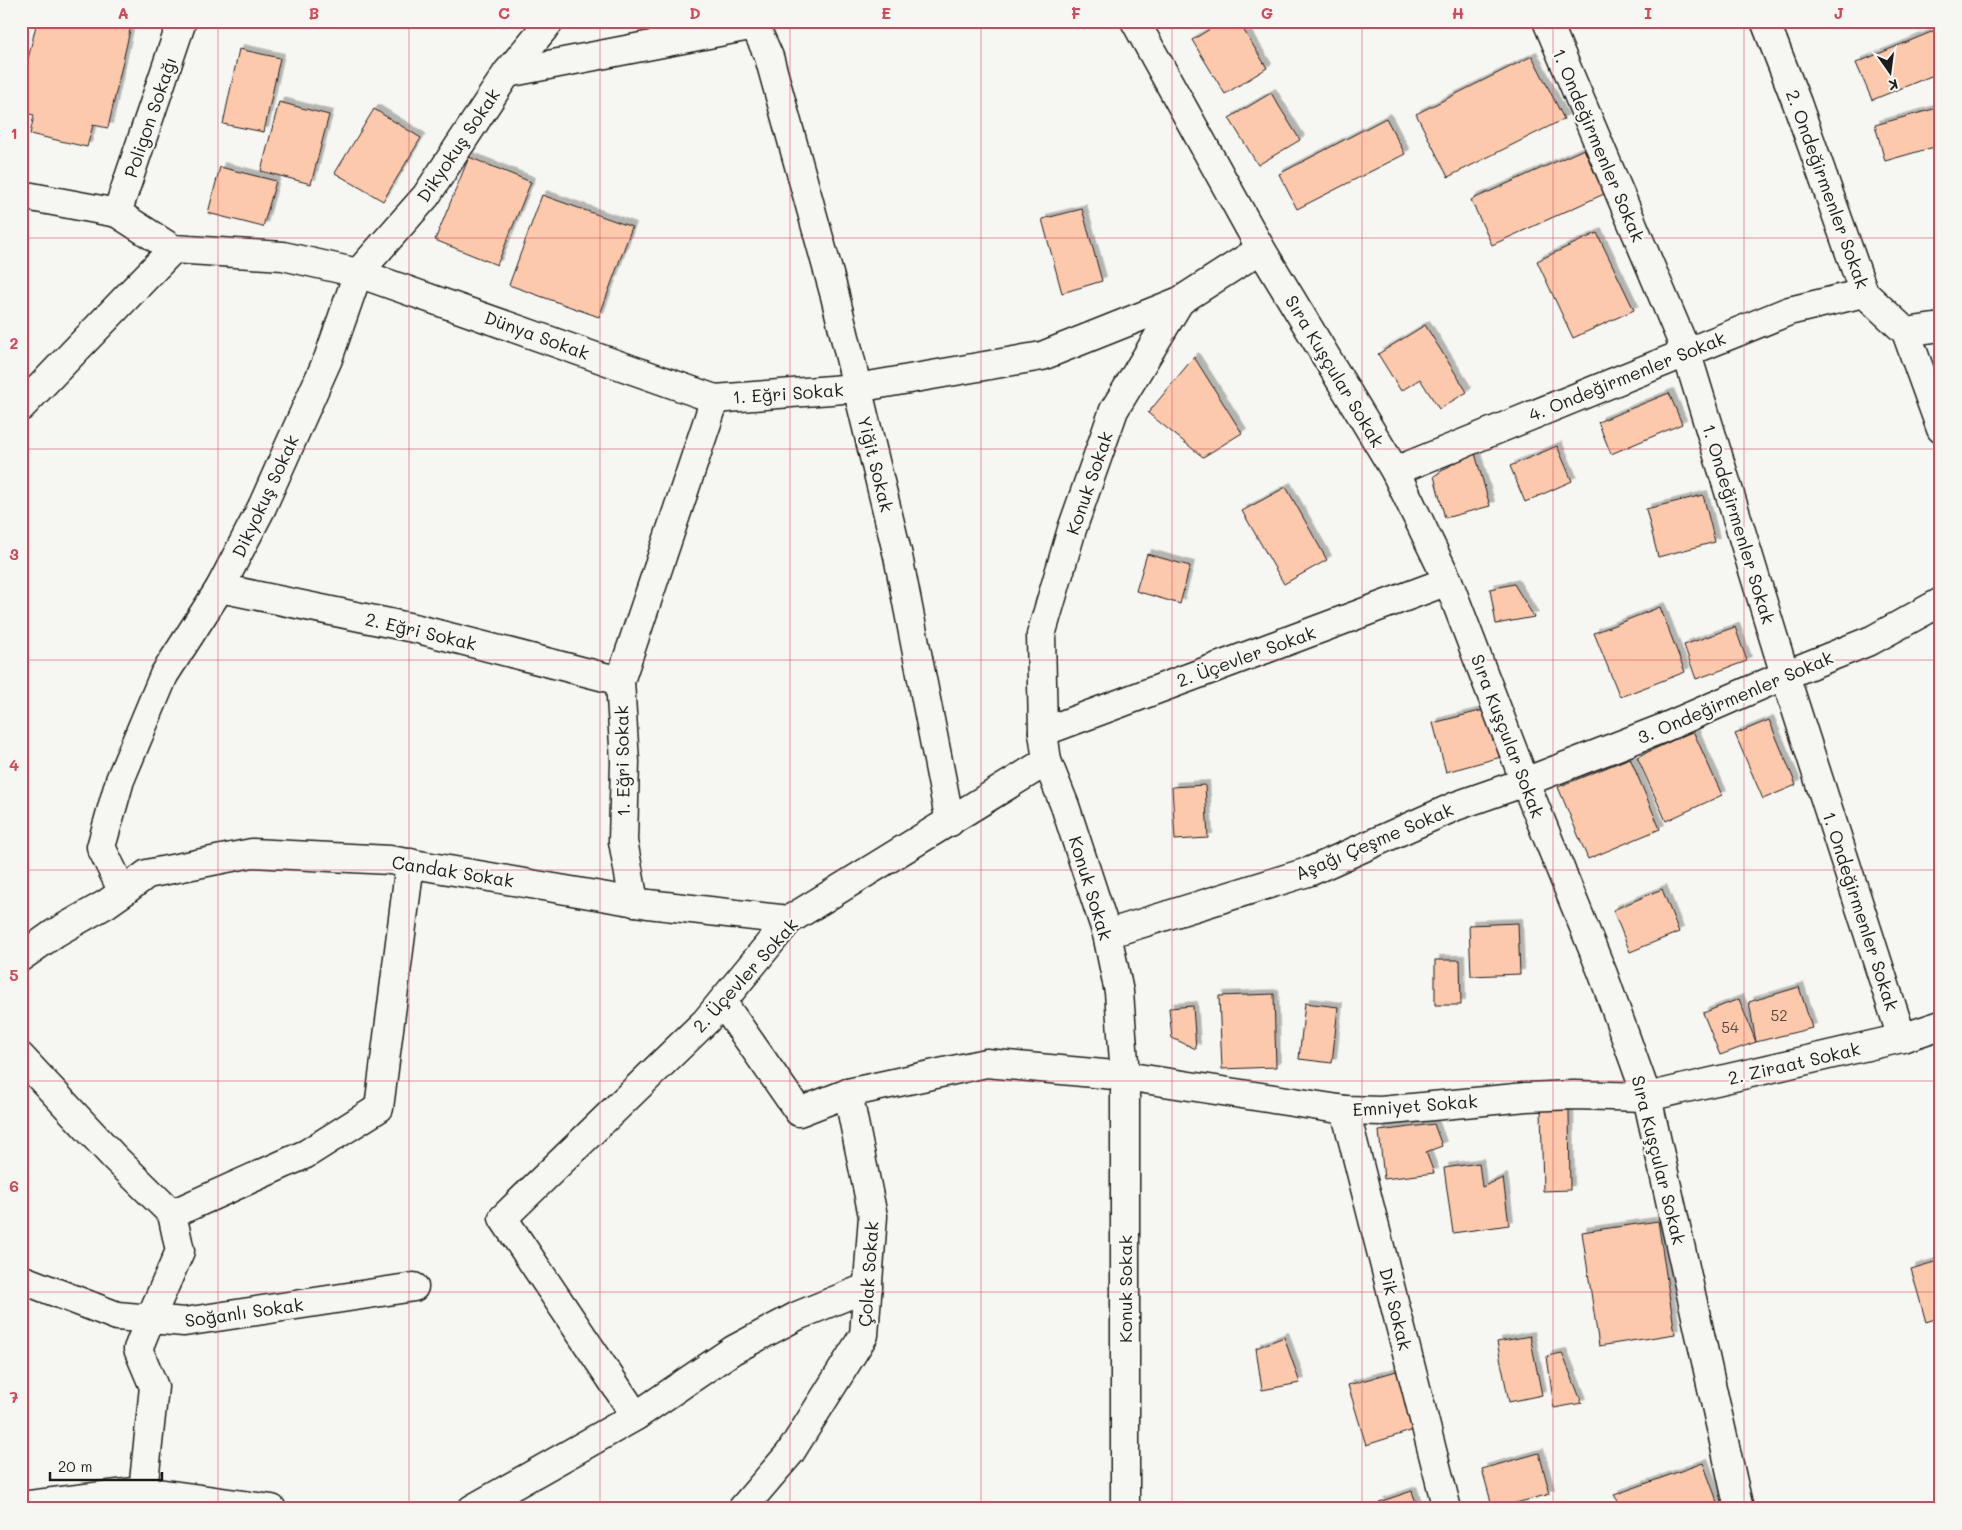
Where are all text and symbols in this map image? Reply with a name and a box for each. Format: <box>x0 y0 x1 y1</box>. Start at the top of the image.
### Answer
text: A <box>117 2 129 23</box>
text: B <box>309 2 319 23</box>
text: C <box>498 2 510 23</box>
text: D <box>689 2 701 23</box>
text: E <box>881 2 891 23</box>
text: F <box>1071 2 1081 23</box>
text: G <box>1261 2 1273 23</box>
text: H <box>1452 2 1464 23</box>
text: I <box>1644 2 1652 23</box>
text: J <box>1834 2 1844 23</box>
street label: 1. Ondeğirmenler Sokak <box>1547 45 1651 245</box>
north arrow <box>1864 48 1914 98</box>
street label: Poligon Sokağı <box>118 53 182 181</box>
text: K <box>1886 75 1900 95</box>
street label: Dikyokuş Sokak <box>411 83 505 207</box>
street label: 2. Ondeğirmenler Sokak <box>1781 86 1875 292</box>
text: 1 <box>10 122 18 143</box>
street label: Sıra Kuşçular Sokak <box>1280 290 1390 452</box>
street label: Dünya Sokak <box>481 305 593 365</box>
street label: 4. Ondeğirmenler Sokak <box>1525 325 1729 427</box>
text: 2 <box>10 332 19 353</box>
street label: 1. Eğri Sokak <box>732 377 844 409</box>
street label: Yiğit Sokak <box>852 414 900 514</box>
street label: 1. Ondeğirmenler Sokak <box>1697 421 1781 627</box>
street label: Konuk Sokak <box>1060 428 1118 538</box>
street label: Dikyokuş Sokak <box>226 431 304 561</box>
text: 3 <box>9 543 19 564</box>
street label: 2. Eğri Sokak <box>363 607 479 655</box>
street label: 2. Üçevler Sokak <box>1173 620 1319 692</box>
street label: 3. Ondeğirmenler Sokak <box>1633 645 1837 749</box>
street label: Sıra Kuşçular Sokak <box>1466 651 1550 821</box>
street label: 1. Eğri Sokak <box>609 705 635 817</box>
text: 4 <box>9 754 19 775</box>
street label: Aşağı Çeşme Sokak <box>1291 797 1457 885</box>
street label: 1. Ondeğirmenler Sokak <box>1817 808 1905 1014</box>
street label: Konuk Sokak <box>1064 833 1118 943</box>
street label: Candak Sokak <box>390 850 516 892</box>
street label: 2. Üçevler Sokak <box>687 913 803 1037</box>
text: 5 <box>9 964 19 985</box>
house number: 52 <box>1770 1005 1788 1025</box>
house number: 54 <box>1721 1017 1739 1037</box>
street label: 2. Ziraat Sokak <box>1726 1036 1862 1090</box>
street label: Sıra Kuşçular Sokak <box>1626 1073 1692 1247</box>
street label: Emniyet Sokak <box>1352 1089 1478 1121</box>
text: 6 <box>9 1175 19 1196</box>
street label: Çolak Sokak <box>852 1220 884 1328</box>
street label: Konuk Sokak <box>1113 1235 1137 1343</box>
street label: Dik Sokak <box>1374 1265 1418 1353</box>
street label: Soğanlı Sokak <box>183 1292 305 1332</box>
text: 7 <box>10 1386 19 1407</box>
scale bar <box>50 1450 162 1482</box>
text: 20 m <box>58 1456 92 1476</box>

